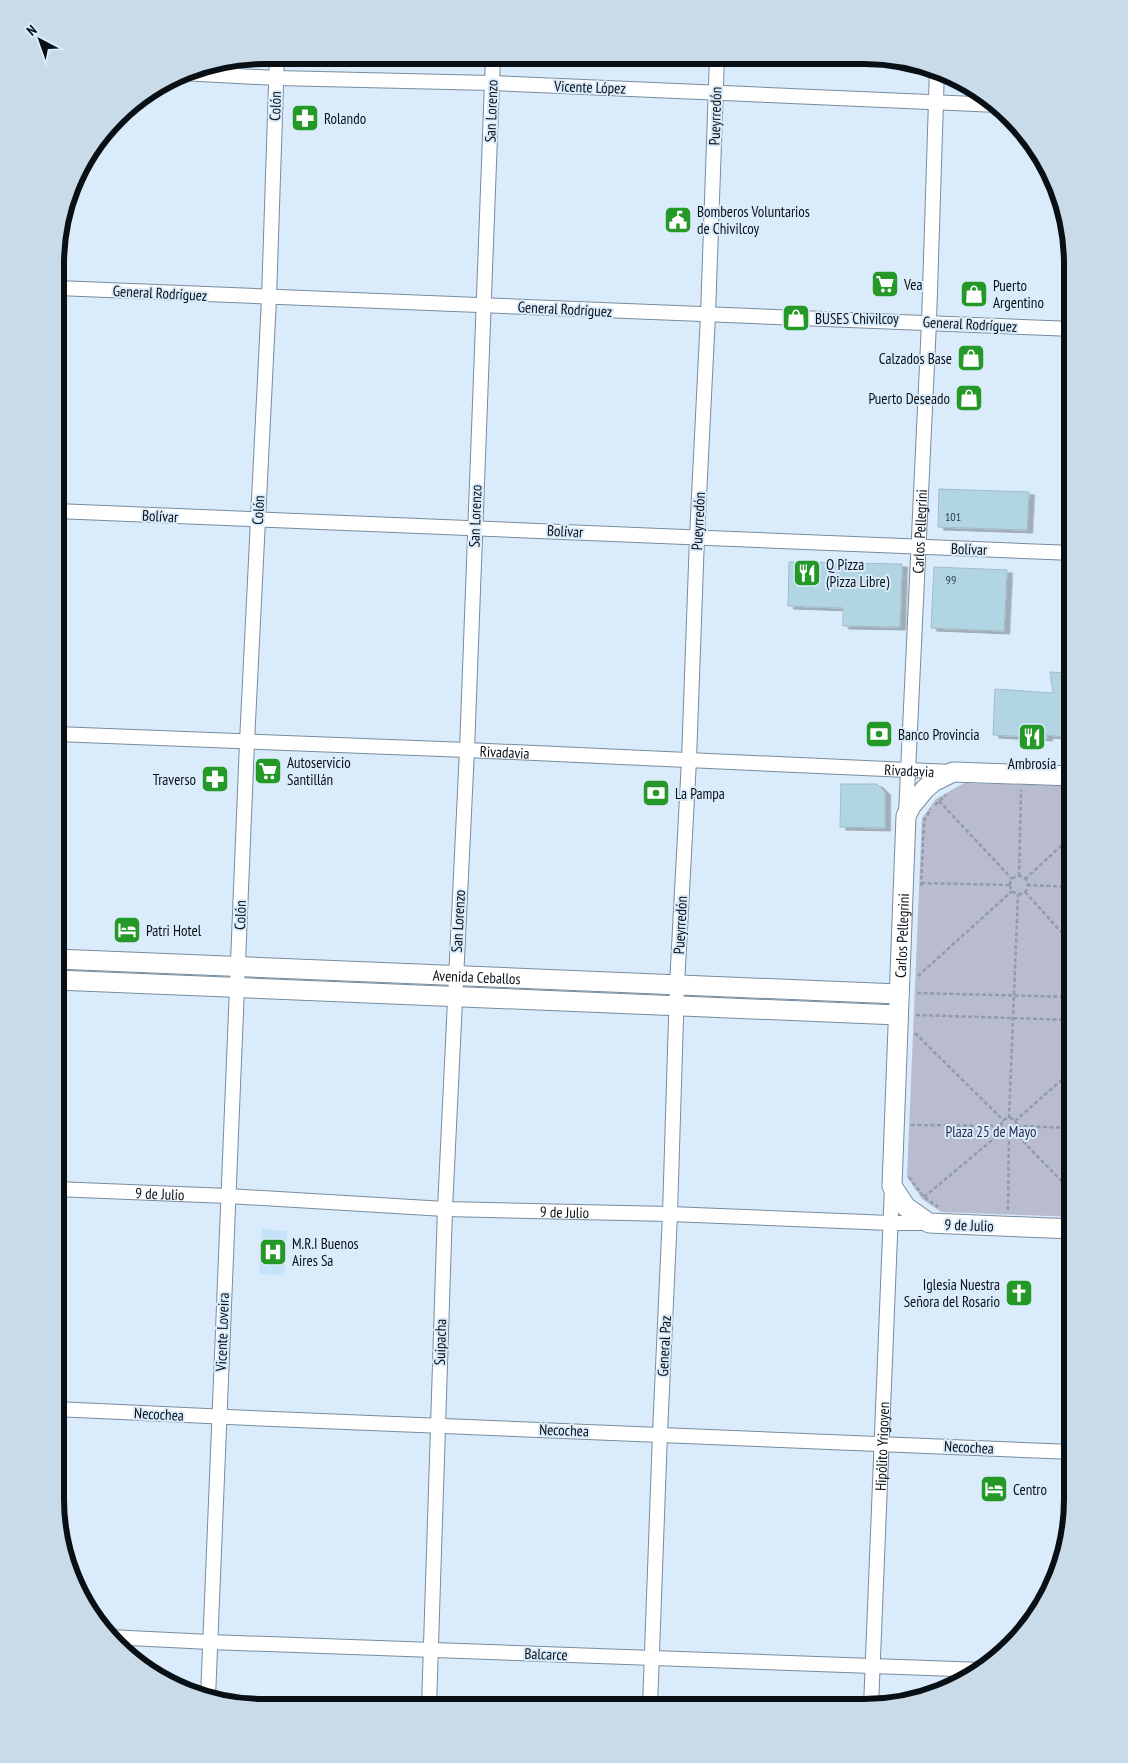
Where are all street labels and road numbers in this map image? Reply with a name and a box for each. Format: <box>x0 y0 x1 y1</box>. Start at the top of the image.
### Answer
street label: Vicente López <box>553 76 626 98</box>
street label: San Lorenzo <box>480 79 502 143</box>
street label: Pueyrredón <box>704 86 726 146</box>
street label: Colón <box>265 91 285 121</box>
street label: General Rodríguez <box>112 281 208 305</box>
street label: General Rodríguez <box>517 297 613 321</box>
street label: General Rodríguez <box>922 312 1018 336</box>
street label: San Lorenzo <box>464 484 486 548</box>
street label: Carlos Pellegrini <box>908 489 931 574</box>
street label: Pueyrredón <box>687 491 709 551</box>
street label: Colón <box>248 495 268 525</box>
street label: Bolívar <box>141 506 179 526</box>
street label: Bolívar <box>546 521 584 541</box>
street label: Bolívar <box>951 539 988 559</box>
street label: Rivadavia <box>479 741 530 762</box>
street label: Rivadavia <box>884 759 935 781</box>
street label: San Lorenzo <box>447 889 469 953</box>
street label: Carlos Pellegrini <box>890 893 913 978</box>
street label: Pueyrredón <box>669 895 691 955</box>
street label: Colón <box>230 900 250 930</box>
street label: Avenida Ceballos <box>432 965 521 988</box>
street label: 9 de Julio <box>135 1183 185 1204</box>
street label: 9 de Julio <box>540 1202 589 1222</box>
street label: 9 de Julio <box>944 1215 994 1235</box>
street label: Vicente Loveira <box>211 1292 233 1373</box>
street label: General Paz <box>653 1315 675 1377</box>
street label: Suipacha <box>430 1318 450 1366</box>
street label: Hipólito Yrigoyen <box>870 1401 893 1491</box>
street label: Necochea <box>134 1403 184 1425</box>
street label: Necochea <box>539 1420 589 1440</box>
street label: Necochea <box>944 1436 994 1458</box>
street label: Balcarce <box>524 1644 568 1664</box>

